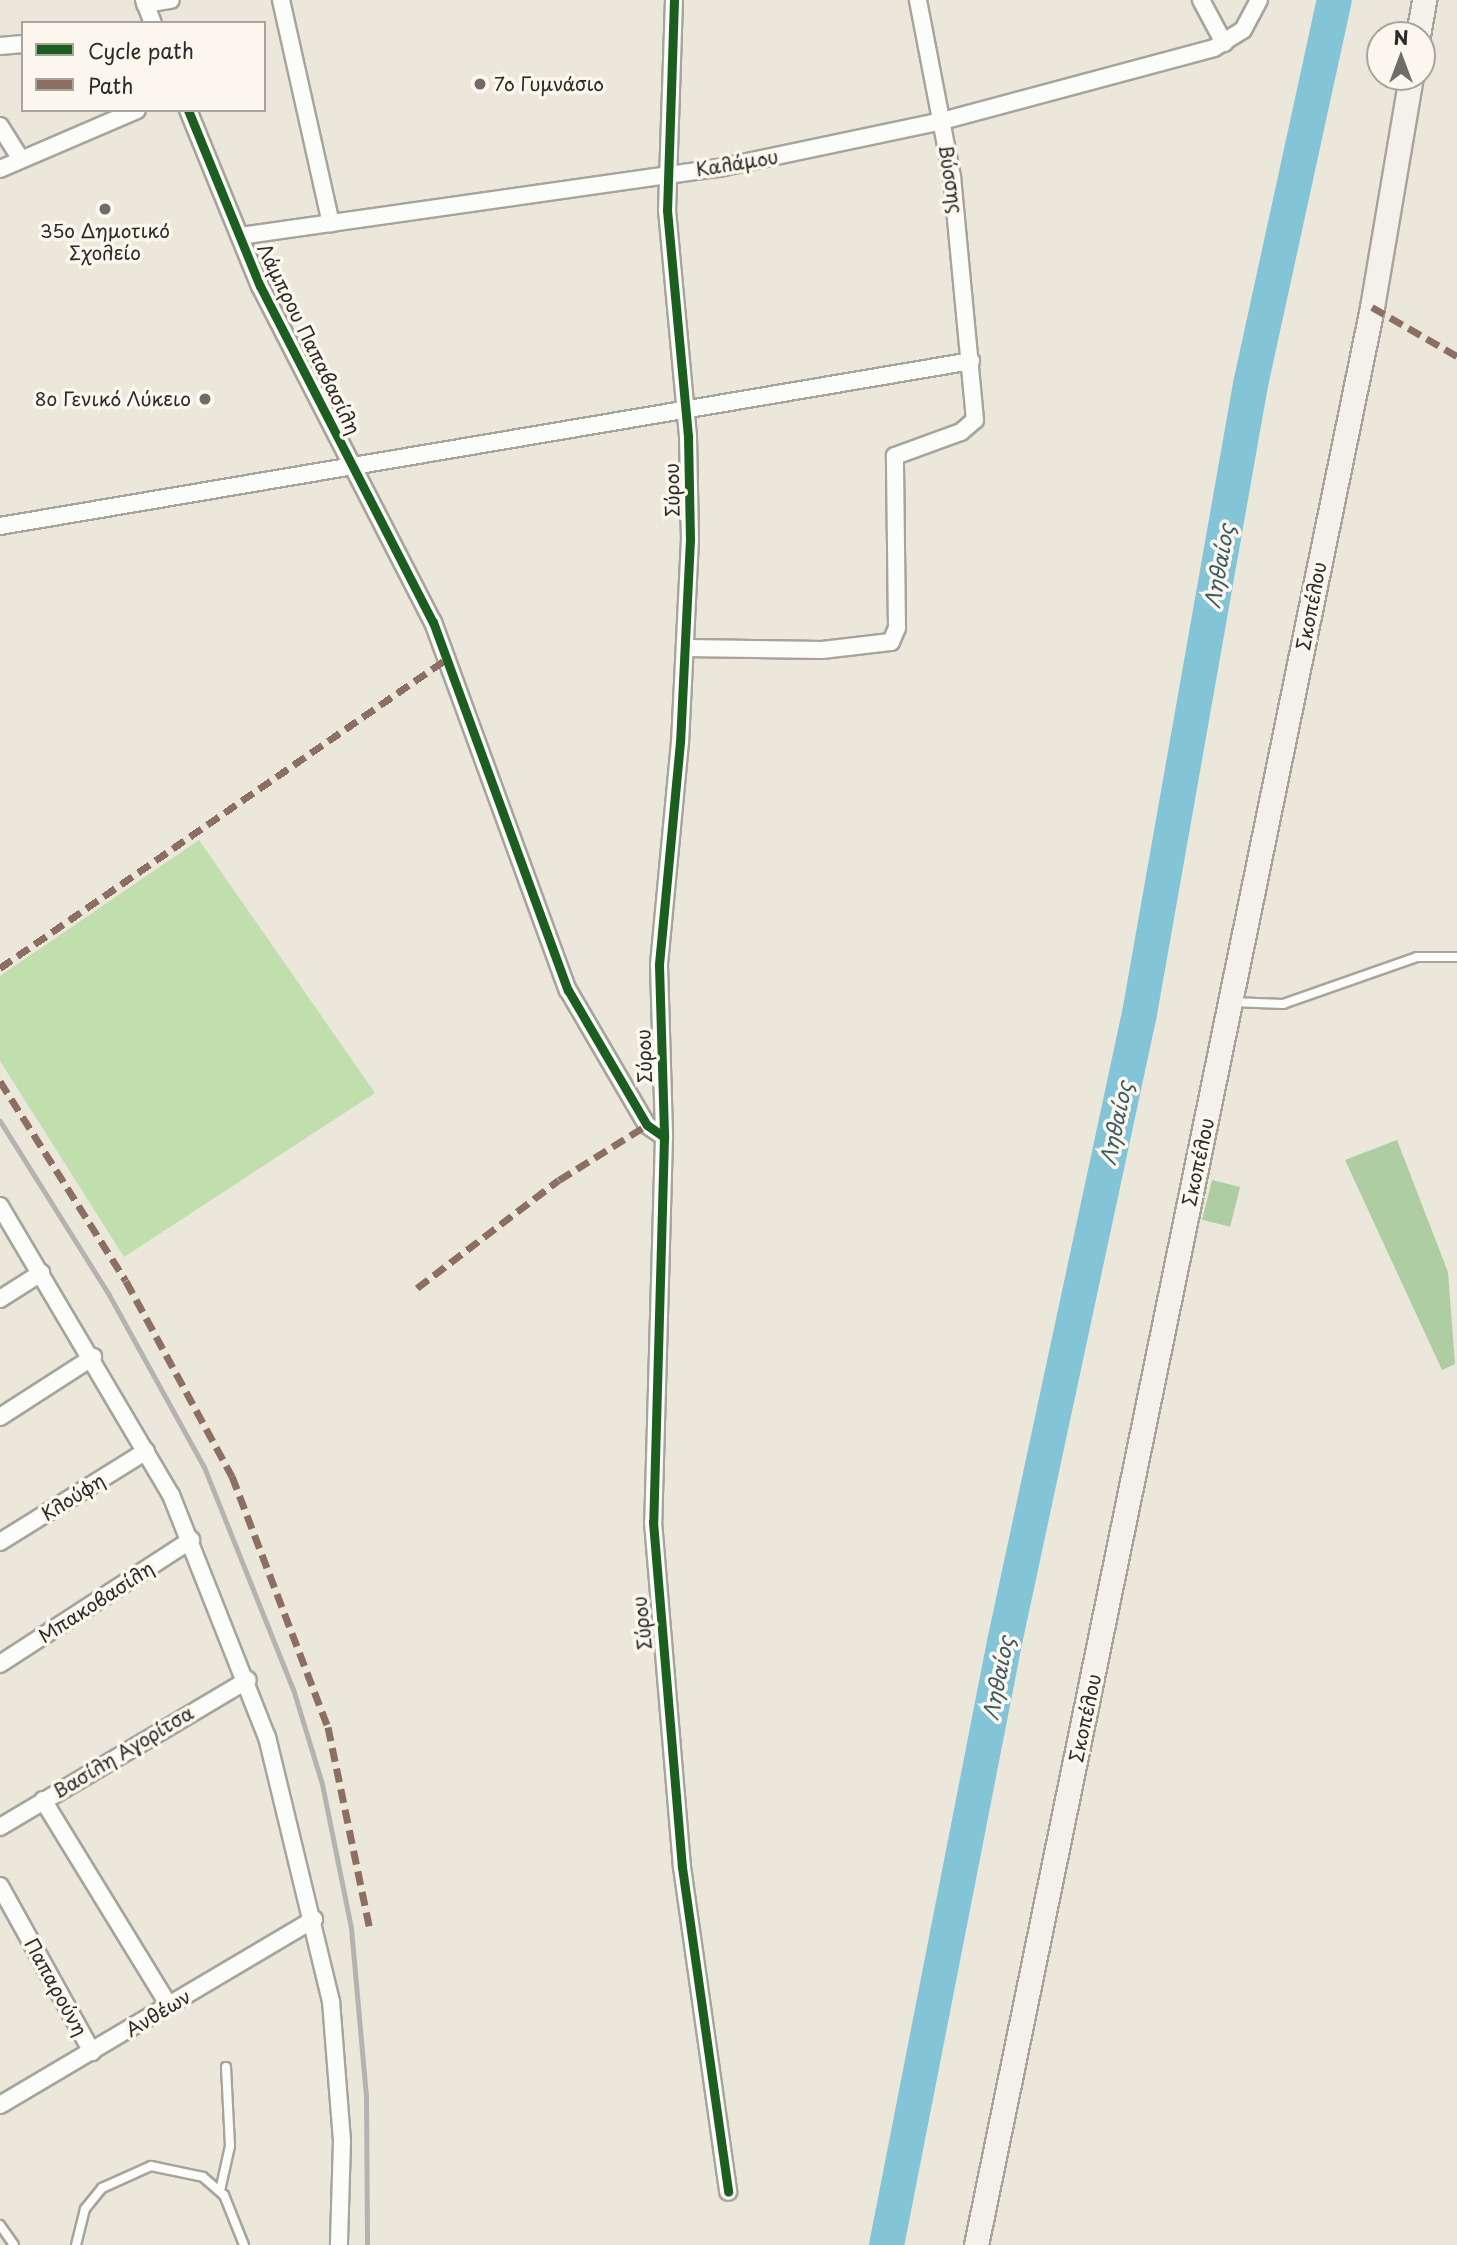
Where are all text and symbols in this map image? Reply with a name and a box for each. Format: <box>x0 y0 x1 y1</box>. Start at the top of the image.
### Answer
legend <box>21 21 266 112</box>
north arrow <box>1366 21 1436 91</box>
text: N <box>1393 23 1409 51</box>
text: Cycle path <box>88 34 194 66</box>
text: Path <box>88 69 133 101</box>
place label: 7ο Γυμνάσιο <box>494 73 605 95</box>
marker: 7ο Γυμνάσιο <box>472 76 488 92</box>
street label: Βύσσης <box>934 143 968 215</box>
street label: Καλάμου <box>694 145 780 181</box>
marker: 35ο Δημοτικό Σχολείο <box>97 201 113 217</box>
place label: 35ο Δημοτικό Σχολείο <box>40 220 170 264</box>
street label: Λάμπρου Παπαβασίλη <box>253 240 365 438</box>
place label: 8ο Γενικό Λύκειο <box>34 388 191 410</box>
marker: 8ο Γενικό Λύκειο <box>197 391 213 407</box>
street label: Σύρου <box>660 463 684 517</box>
water label: Ληθαίος <box>1198 522 1238 610</box>
street label: Σκοπέλου <box>1291 560 1331 652</box>
street label: Σύρου <box>632 1029 656 1083</box>
water label: Ληθαίος <box>1094 1079 1136 1167</box>
street label: Σκοπέλου <box>1178 1116 1218 1208</box>
street label: Κλούφη <box>37 1469 109 1525</box>
street label: Μπακοβασίλη <box>34 1556 158 1648</box>
street label: Σύρου <box>628 1595 656 1651</box>
water label: Ληθαίος <box>977 1634 1017 1722</box>
street label: Σκοπέλου <box>1065 1672 1105 1764</box>
street label: Βασίλη Αγορίτσα <box>48 1701 198 1803</box>
street label: Παπαρούνη <box>20 1934 92 2040</box>
street label: Ανθέων <box>121 1985 195 2041</box>

